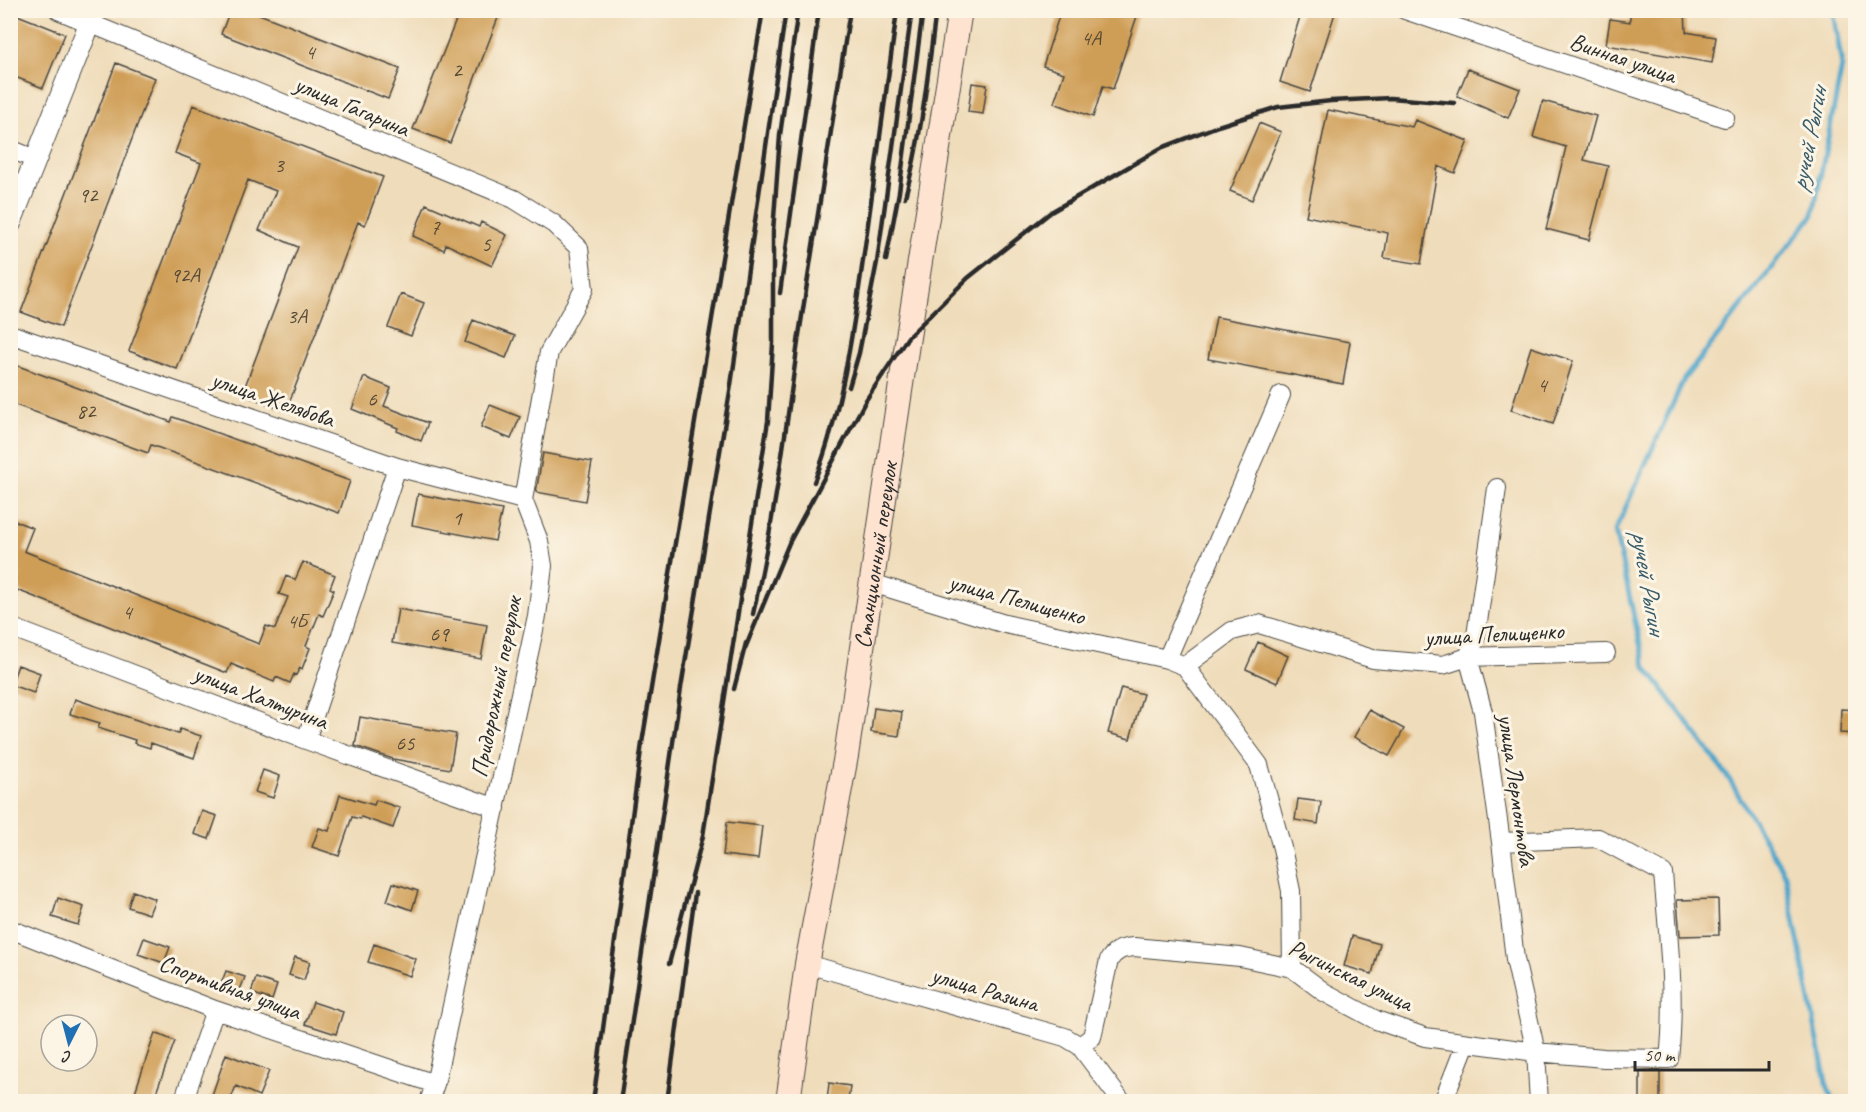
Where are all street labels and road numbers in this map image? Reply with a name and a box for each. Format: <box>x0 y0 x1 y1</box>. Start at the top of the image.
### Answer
street label: Винная улица <box>1566 26 1682 91</box>
street label: улица Гагарина <box>288 68 415 144</box>
street label: улица Желябова <box>206 363 340 435</box>
street label: Станционный переулок <box>847 458 905 650</box>
street label: улица Пелищенко <box>944 566 1090 632</box>
street label: Придорожный переулок <box>464 592 529 780</box>
street label: улица Пелищенко <box>1422 615 1566 653</box>
street label: улица Халтурина <box>188 657 334 737</box>
street label: улица Лермонтова <box>1491 710 1543 869</box>
street label: Рыгинская улица <box>1284 932 1420 1019</box>
street label: Спортивная улица <box>155 947 306 1027</box>
street label: улица Разина <box>926 959 1044 1019</box>

